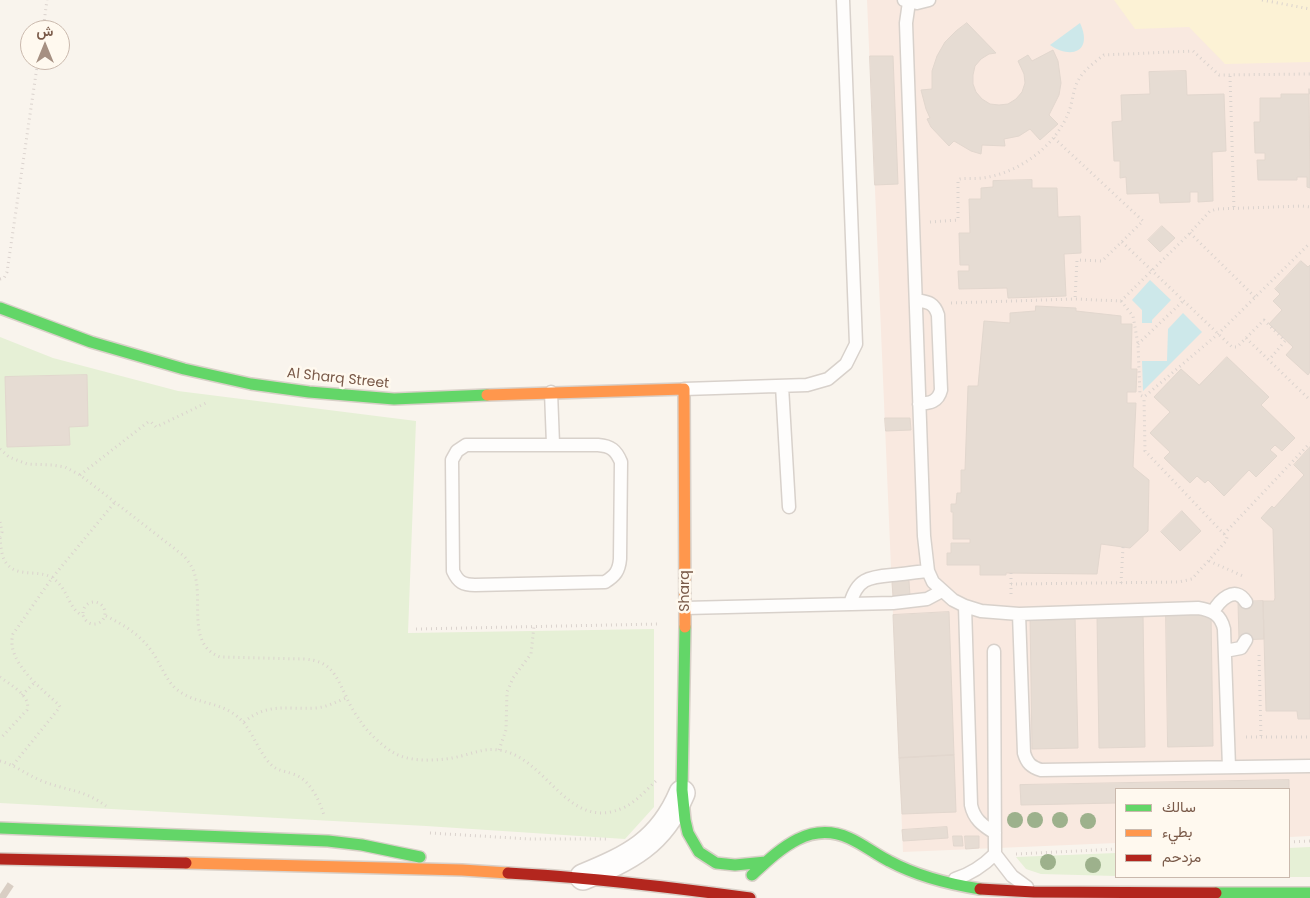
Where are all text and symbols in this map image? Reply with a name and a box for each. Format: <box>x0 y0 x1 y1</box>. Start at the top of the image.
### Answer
north arrow <box>20 20 70 70</box>
text: ش <box>37 21 53 41</box>
street label: Al Sharq Street <box>286 365 390 393</box>
street label: Sharq <box>677 570 693 612</box>
legend <box>1115 788 1290 878</box>
text: سالك <box>1162 796 1196 817</box>
text: بطيء <box>1162 821 1192 842</box>
text: مزدحم <box>1162 846 1201 867</box>

